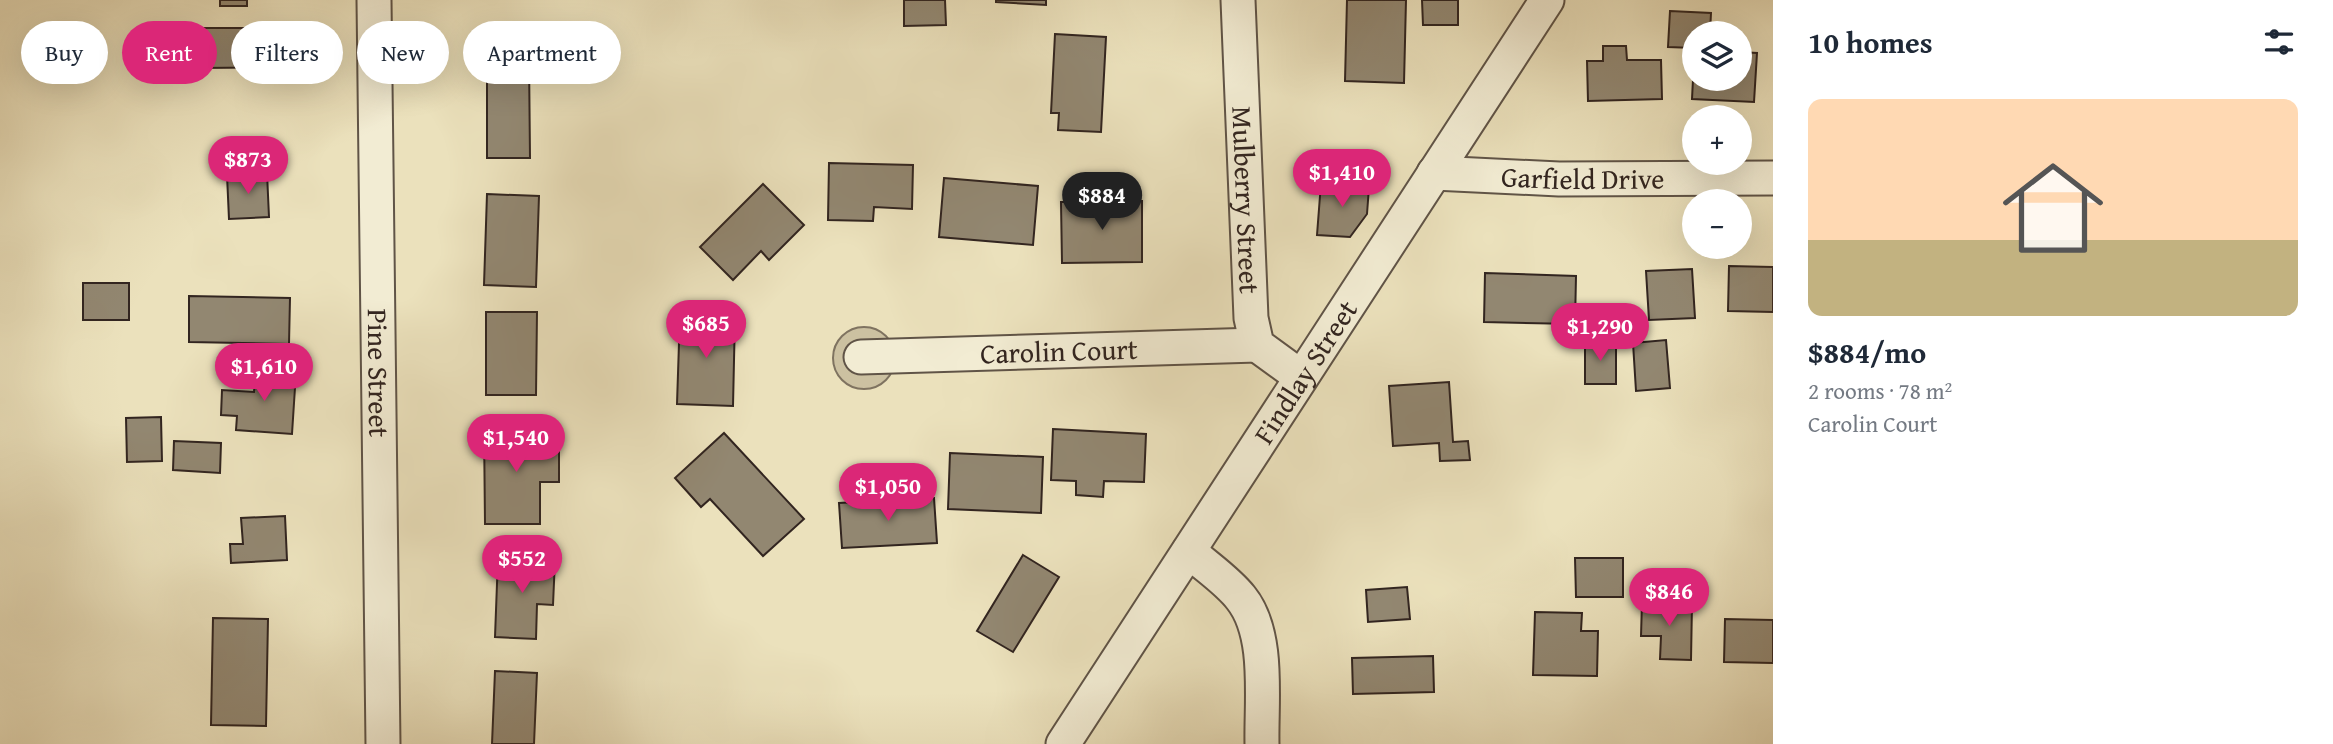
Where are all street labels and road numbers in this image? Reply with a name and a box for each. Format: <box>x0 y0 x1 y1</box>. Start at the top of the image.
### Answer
street label: Mulberry Street <box>1222 105 1271 295</box>
street label: Garfield Drive <box>1500 155 1665 199</box>
street label: Findlay Street <box>1243 291 1367 452</box>
street label: Pine Street <box>358 308 400 438</box>
street label: Carolin Court <box>979 328 1138 373</box>

